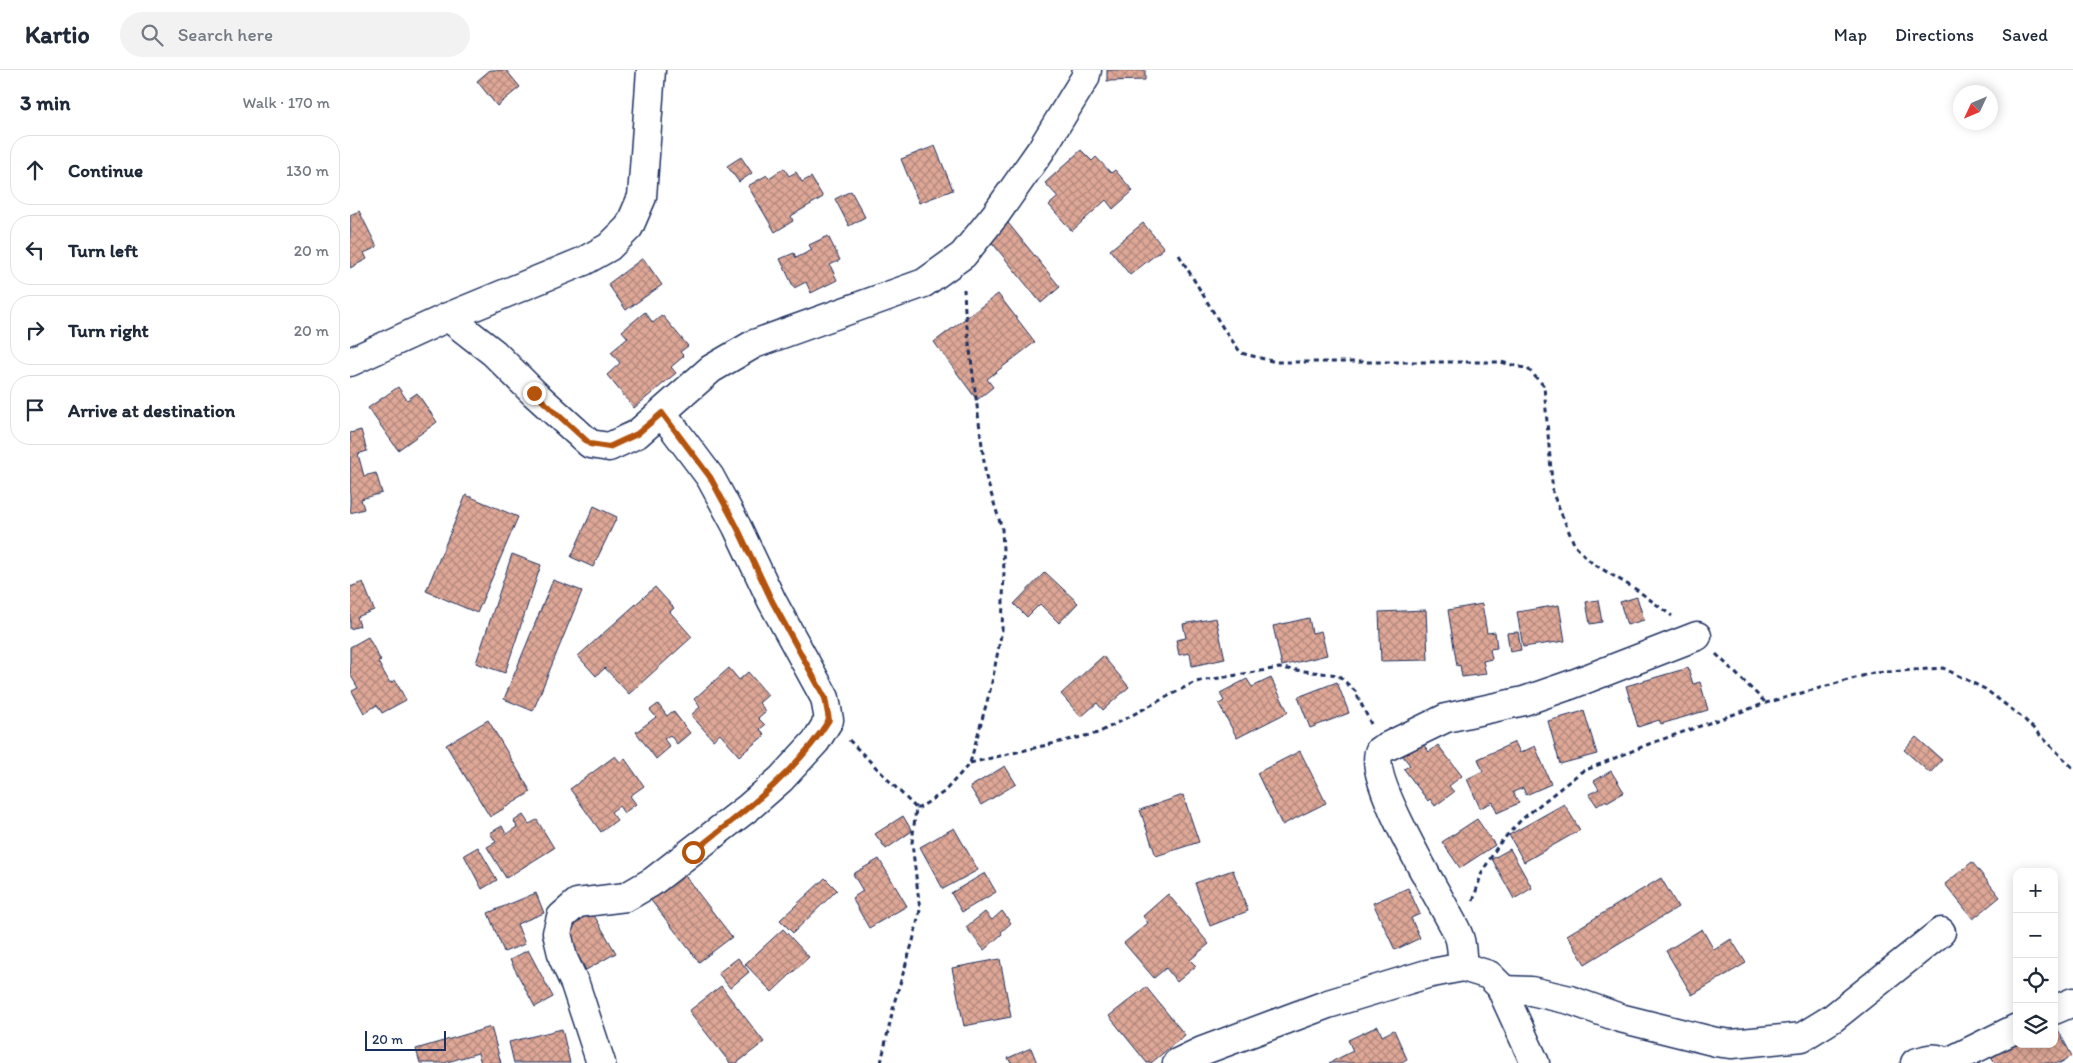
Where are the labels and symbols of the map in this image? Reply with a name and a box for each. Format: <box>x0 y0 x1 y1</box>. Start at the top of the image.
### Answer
north arrow <box>1953 85 1998 130</box>
route end <box>523 382 546 405</box>
route start <box>682 841 705 864</box>
scale bar <box>365 1028 446 1051</box>

